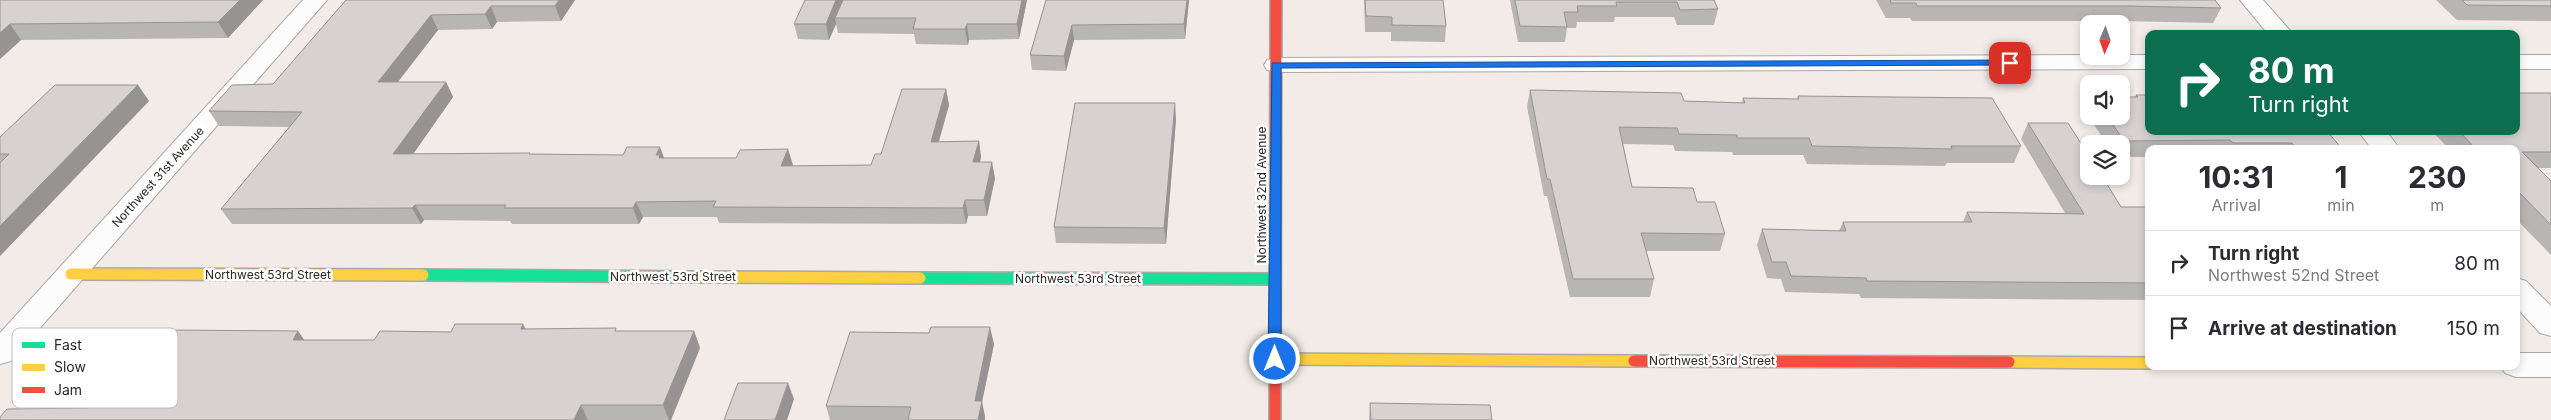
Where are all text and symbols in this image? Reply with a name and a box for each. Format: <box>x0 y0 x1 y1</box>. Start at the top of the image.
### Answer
north arrow <box>2080 15 2130 65</box>
map controls <box>2080 15 2130 185</box>
pin <box>1989 42 2031 84</box>
icon: arrive <box>1996 49 2024 77</box>
text: 80 m <box>2248 49 2335 91</box>
icon: right <box>2165 50 2230 115</box>
button: sound <box>2080 75 2130 125</box>
text: Turn right <box>2248 91 2349 117</box>
street label: Northwest 31st Avenue <box>108 123 207 230</box>
street label: Northwest 32nd Avenue <box>1254 127 1269 263</box>
button: layers <box>2080 135 2130 185</box>
text: 10:31 <box>2198 159 2274 195</box>
text: 1 <box>2335 159 2347 195</box>
text: 230 <box>2408 159 2467 195</box>
text: Arrival <box>2212 195 2261 215</box>
text: min <box>2327 195 2355 215</box>
text: m <box>2430 195 2444 215</box>
text: Turn right <box>2208 242 2299 265</box>
icon: right <box>2165 249 2193 277</box>
text: 80 m <box>2454 252 2500 275</box>
text: Northwest 52nd Street <box>2208 265 2379 285</box>
street label: Northwest 53rd Street <box>205 267 331 282</box>
street label: Northwest 53rd Street <box>610 269 736 284</box>
street label: Northwest 53rd Street <box>1015 271 1141 286</box>
icon: arrive <box>2165 314 2193 342</box>
text: Arrive at destination <box>2208 317 2397 340</box>
text: 150 m <box>2447 317 2500 340</box>
legend <box>12 328 178 408</box>
position arrow <box>1248 332 1300 384</box>
text: Fast <box>54 336 82 353</box>
street label: Northwest 53rd Street <box>1649 353 1775 368</box>
text: Slow <box>54 358 86 375</box>
text: Jam <box>54 381 82 398</box>

